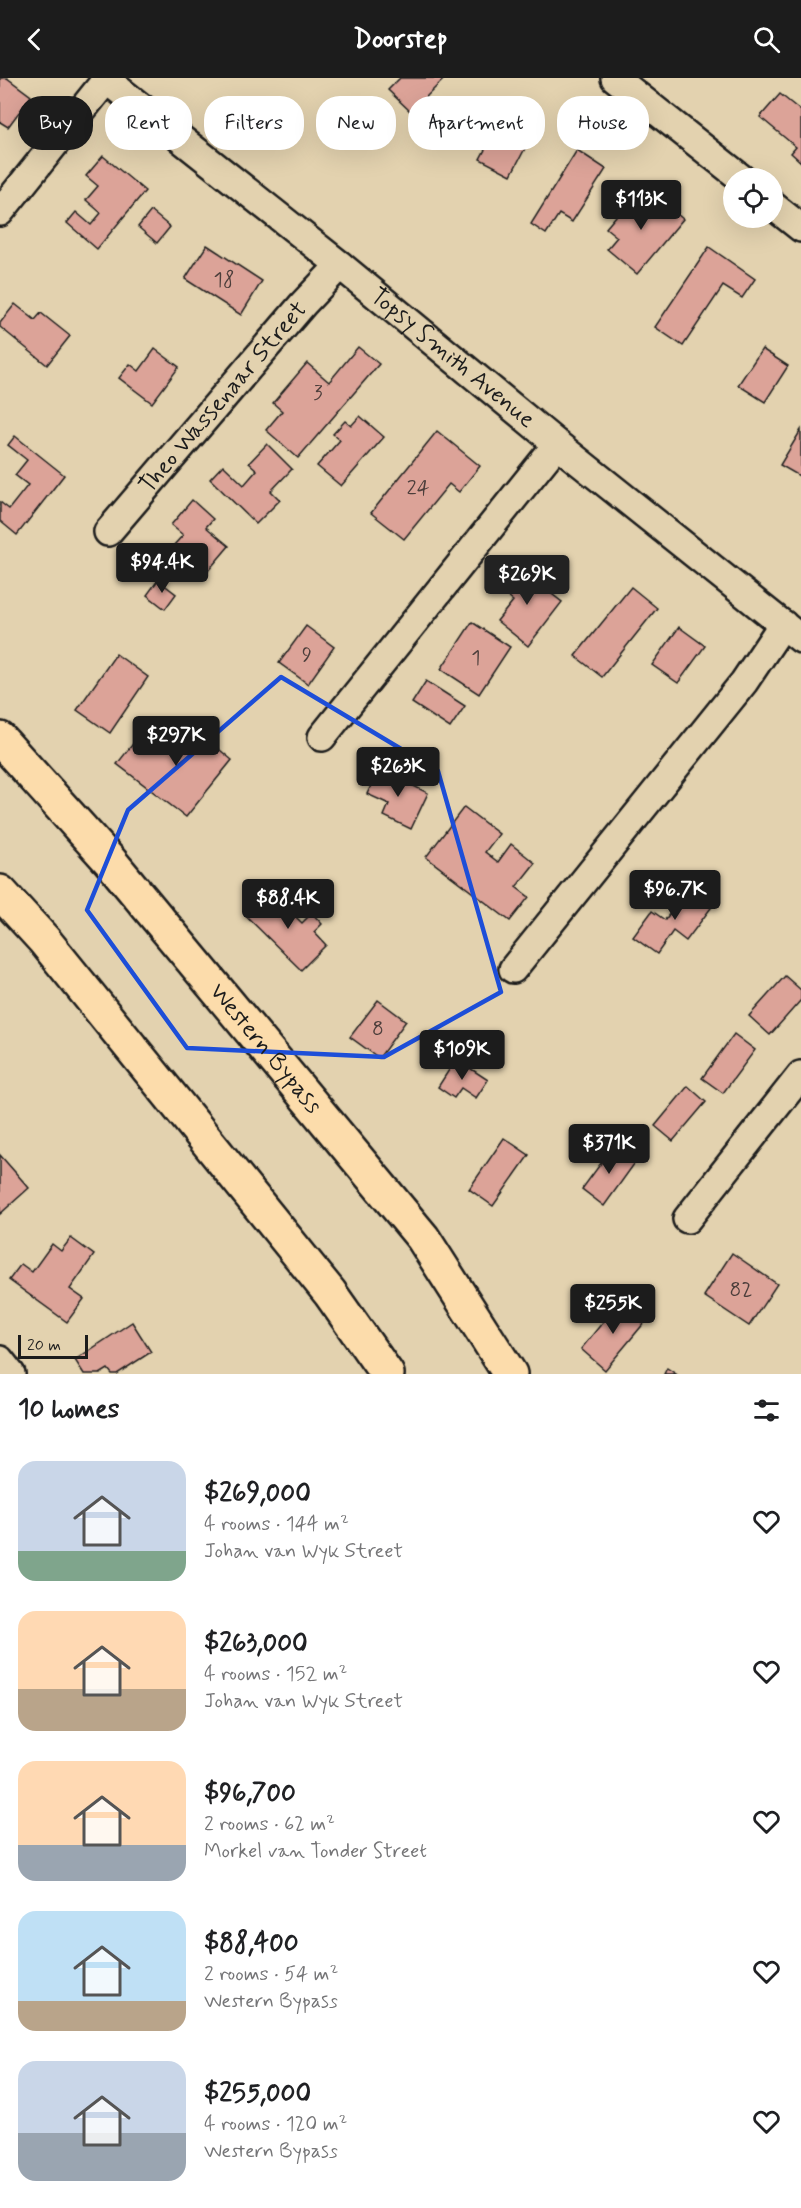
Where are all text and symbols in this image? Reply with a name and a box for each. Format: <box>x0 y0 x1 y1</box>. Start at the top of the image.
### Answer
text: Doorstep <box>353 22 448 57</box>
icon: back <box>18 23 51 56</box>
icon: search <box>750 23 783 56</box>
chip: Buy <box>18 96 93 150</box>
chip: Rent <box>105 96 192 150</box>
chip: Filters <box>204 96 304 150</box>
chip: New <box>316 96 396 150</box>
chip: Apartment <box>408 96 545 150</box>
chip: House <box>557 96 649 150</box>
map controls <box>723 168 783 228</box>
button: locate <box>723 168 783 228</box>
pin: $113K <box>599 180 683 231</box>
text: $113K <box>615 186 667 213</box>
house number: 18 <box>214 266 234 294</box>
street label: Topsy Smith Avenue <box>364 281 542 435</box>
street label: Theo Wassenaar Street <box>132 295 314 500</box>
house number: 3 <box>313 379 323 407</box>
house number: 24 <box>406 474 430 502</box>
pin: $94.4K <box>113 543 211 594</box>
text: $94.4K <box>130 549 194 576</box>
pin: $269K <box>485 555 569 606</box>
text: $269K <box>498 561 556 588</box>
house number: 9 <box>302 641 312 669</box>
house number: 1 <box>471 644 481 672</box>
pin: $297K <box>134 716 218 767</box>
text: $297K <box>147 722 205 749</box>
pin: $263K <box>356 747 440 798</box>
text: $263K <box>371 753 425 780</box>
pin: $96.7K <box>626 870 724 921</box>
text: $96.7K <box>643 876 707 903</box>
pin: $88.4K <box>239 879 337 930</box>
text: $88.4K <box>256 885 320 912</box>
street label: Western Bypass <box>202 977 329 1121</box>
house number: 8 <box>372 1015 384 1043</box>
pin: $109K <box>420 1030 504 1081</box>
text: $109K <box>434 1036 490 1063</box>
pin: $371K <box>567 1124 651 1175</box>
text: $371K <box>583 1130 635 1157</box>
house number: 82 <box>730 1276 752 1304</box>
pin: $255K <box>571 1284 655 1335</box>
text: $255K <box>584 1290 642 1317</box>
scale bar <box>18 1332 88 1360</box>
text: 20 m <box>27 1335 61 1356</box>
text: 10 homes <box>18 1393 119 1427</box>
icon: filters <box>750 1394 783 1427</box>
text: $269,000 <box>204 1477 311 1511</box>
icon: home <box>66 1485 138 1557</box>
icon: heart <box>750 1505 783 1538</box>
text: 4 rooms · 144 m² <box>204 1511 349 1538</box>
text: Johan van Wyk Street <box>204 1538 403 1565</box>
text: $263,000 <box>204 1627 308 1661</box>
icon: home <box>66 1635 138 1707</box>
icon: heart <box>750 1655 783 1688</box>
text: 4 rooms · 152 m² <box>204 1661 347 1688</box>
text: Johan van Wyk Street <box>204 1688 403 1715</box>
text: $96,700 <box>204 1777 296 1811</box>
icon: home <box>66 1785 138 1857</box>
icon: heart <box>750 1805 783 1838</box>
text: 2 rooms · 62 m² <box>204 1811 335 1838</box>
text: Morkel van Tonder Street <box>204 1838 427 1865</box>
text: $88,400 <box>204 1927 299 1961</box>
icon: home <box>66 1935 138 2007</box>
icon: heart <box>750 1955 783 1988</box>
text: 2 rooms · 54 m² <box>204 1961 338 1988</box>
text: Western Bypass <box>204 1988 338 2015</box>
text: $255,000 <box>204 2077 311 2111</box>
icon: home <box>66 2085 138 2157</box>
icon: heart <box>750 2105 783 2138</box>
text: 4 rooms · 120 m² <box>204 2111 347 2138</box>
text: Western Bypass <box>204 2138 338 2165</box>

